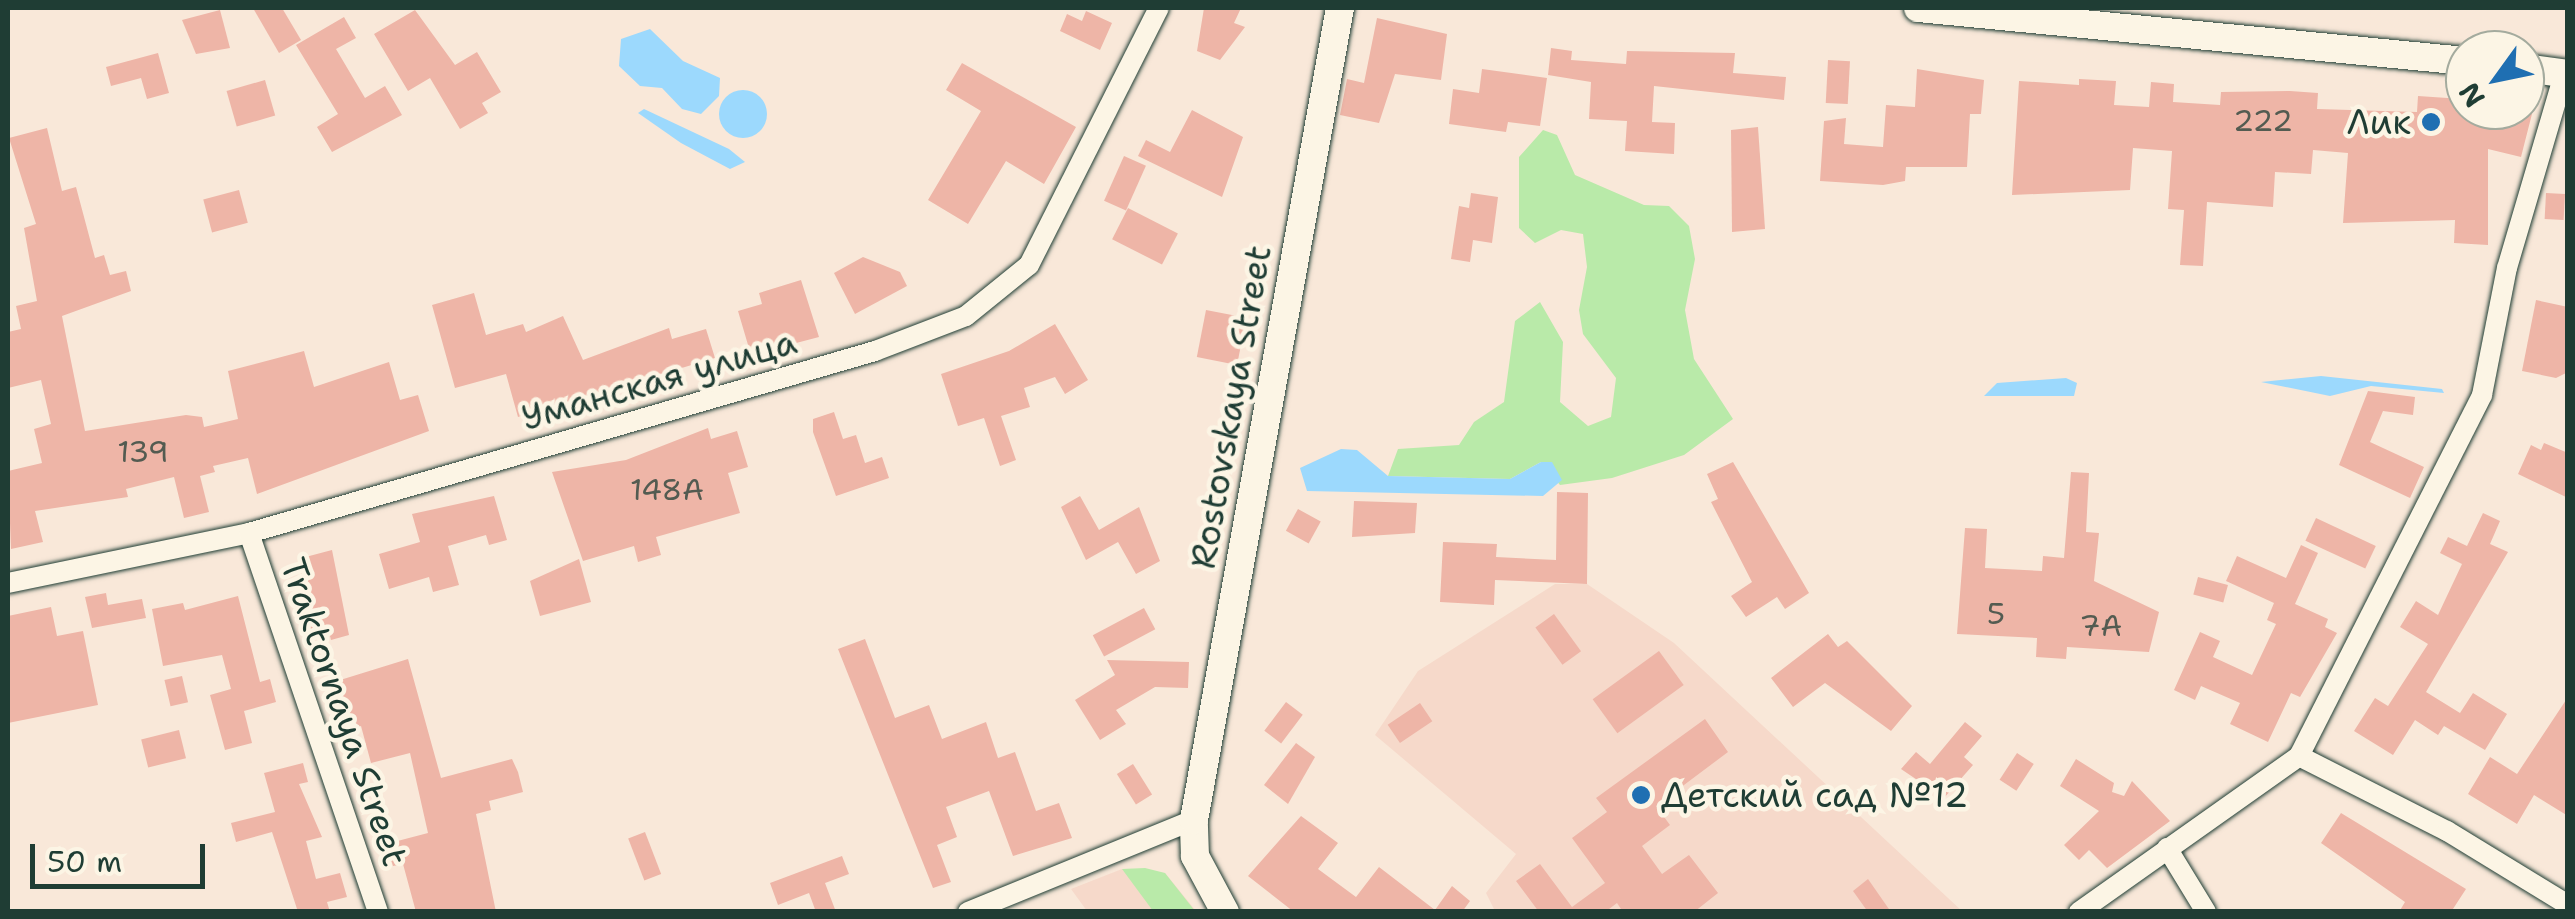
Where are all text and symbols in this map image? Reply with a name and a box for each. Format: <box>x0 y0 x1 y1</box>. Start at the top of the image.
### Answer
north arrow <box>2445 30 2545 130</box>
text: N <box>2450 76 2493 115</box>
place label: Лик <box>2347 101 2411 143</box>
house number: 222 <box>2233 103 2293 139</box>
marker: Лик <box>2420 111 2442 133</box>
street label: Rostovskaya Street <box>1182 242 1280 572</box>
street label: Уманская улица <box>517 321 801 439</box>
house number: 139 <box>117 434 169 470</box>
house number: 148А <box>630 472 704 508</box>
street label: Traktornaya Street <box>272 553 416 871</box>
house number: 5 <box>1987 596 2005 632</box>
house number: 7А <box>2080 608 2122 644</box>
place label: Детский сад №12 <box>1661 774 1968 816</box>
marker: Детский сад №12 <box>1630 784 1652 806</box>
scale bar <box>35 824 210 886</box>
text: 50 m <box>47 841 122 882</box>

